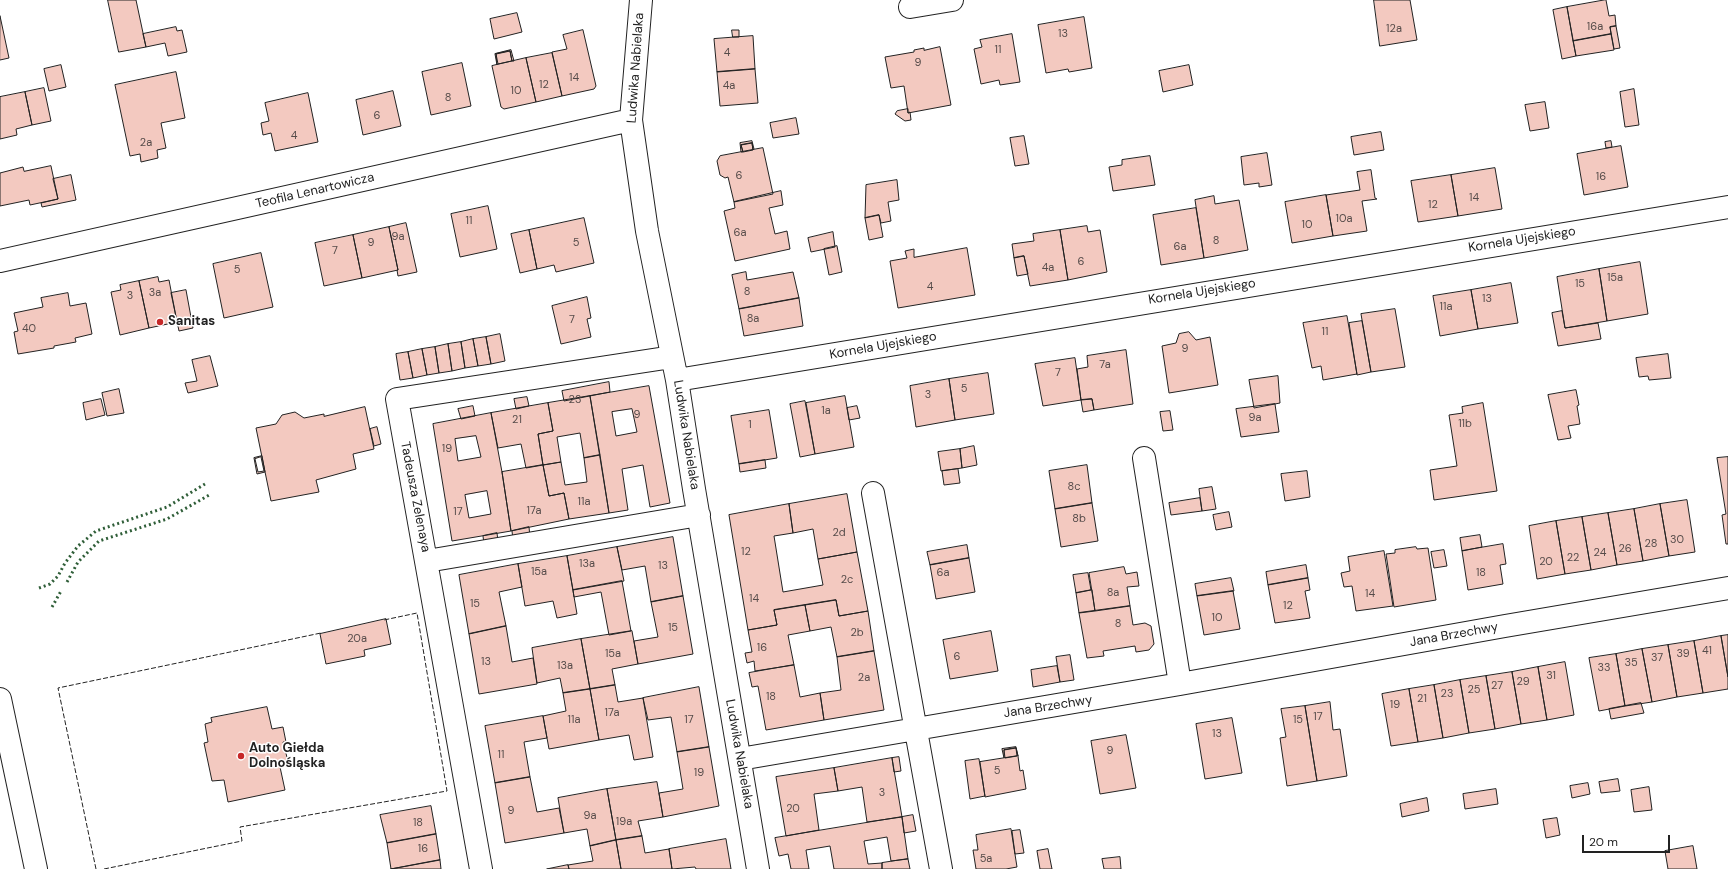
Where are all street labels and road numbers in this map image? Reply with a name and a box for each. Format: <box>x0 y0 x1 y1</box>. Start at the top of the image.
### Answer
street label: Ludwika Nabielaka <box>624 12 648 124</box>
street label: Teofila Lenartowicza <box>254 170 376 212</box>
street label: Kornela Ujejskiego <box>1467 224 1577 256</box>
street label: Kornela Ujejskiego <box>1147 276 1257 308</box>
street label: Kornela Ujejskiego <box>828 329 938 363</box>
street label: Ludwika Nabielaka <box>670 379 702 491</box>
street label: Tadeusza Zelenaya <box>397 440 433 554</box>
street label: Jana Brzechwy <box>1409 620 1499 650</box>
street label: Jana Brzechwy <box>1003 692 1093 722</box>
street label: Ludwika Nabielaka <box>722 698 756 810</box>

